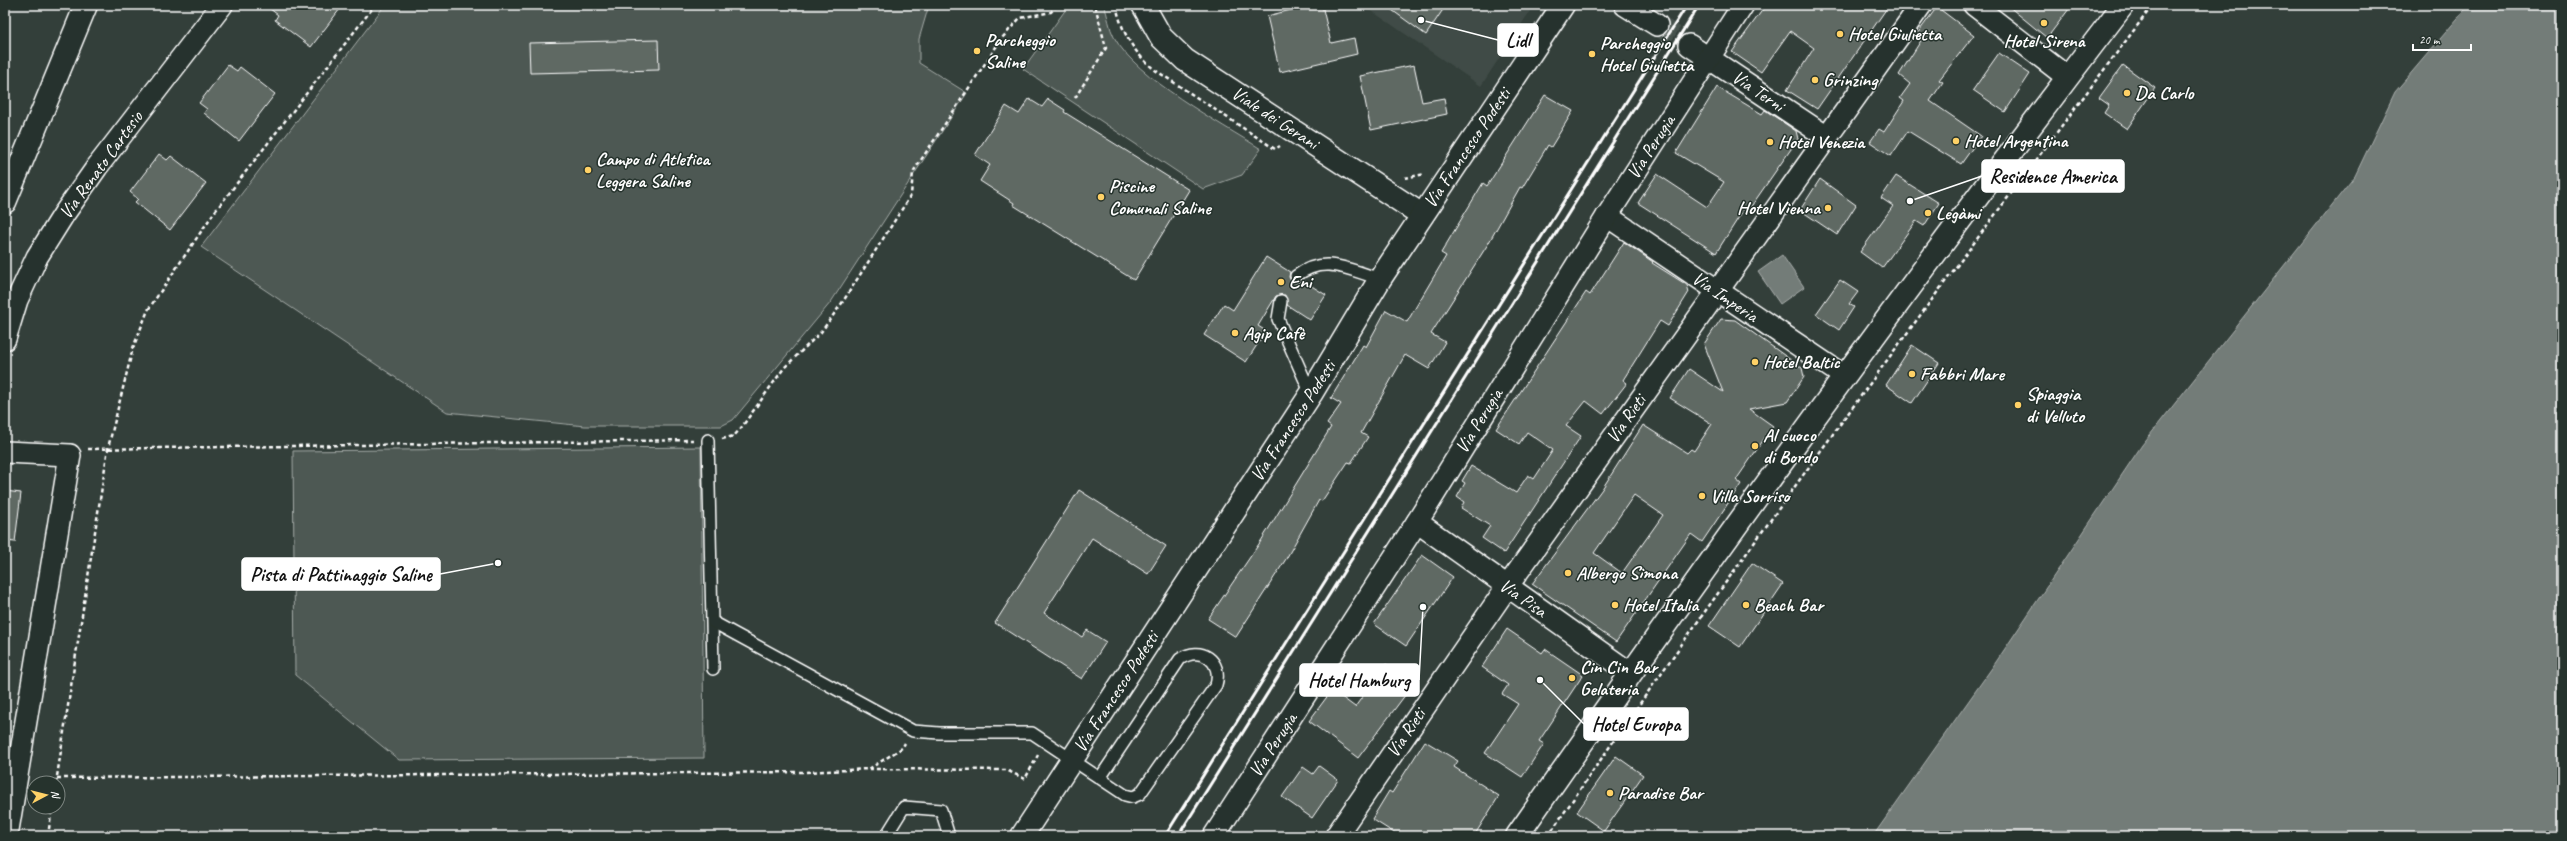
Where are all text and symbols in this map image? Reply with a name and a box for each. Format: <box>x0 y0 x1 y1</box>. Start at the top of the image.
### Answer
marker: Hotel Sirena <box>2039 18 2049 28</box>
place label: Hotel Giulietta <box>1848 22 1943 46</box>
callout: Lidl <box>1498 24 1538 56</box>
scale bar <box>2413 26 2471 52</box>
place label: Parcheggio Saline <box>985 28 1056 74</box>
text: Lidl <box>1506 28 1534 53</box>
marker: Hotel Giulietta <box>1835 29 1845 39</box>
place label: Hotel Sirena <box>2003 29 2086 53</box>
place label: Parcheggio Hotel Giulietta <box>1600 31 1695 77</box>
text: 20 m <box>2419 32 2441 48</box>
marker: Parcheggio Saline <box>972 46 982 56</box>
marker: Parcheggio Hotel Giulietta <box>1587 49 1597 59</box>
street label: Via Terni <box>1727 65 1791 119</box>
place label: Grinzing <box>1823 68 1879 92</box>
marker: Grinzing <box>1810 75 1820 85</box>
street label: Viale dei Gerani <box>1227 81 1325 156</box>
street label: Via Francesco Podesti <box>1418 81 1517 213</box>
place label: Da Carlo <box>2135 81 2195 105</box>
marker: Da Carlo <box>2122 88 2132 98</box>
street label: Via Renato Cartesio <box>54 105 149 224</box>
street label: Via Perugia <box>1621 109 1682 184</box>
place label: Hotel Argentina <box>1964 129 2069 153</box>
place label: Hotel Venezia <box>1778 130 1866 154</box>
marker: Hotel Argentina <box>1951 136 1961 146</box>
marker: Hotel Venezia <box>1765 137 1775 147</box>
place label: Campo di Atletica Leggera Saline <box>596 147 712 193</box>
callout: Residence America <box>1982 160 2124 192</box>
text: Residence America <box>1989 164 2119 189</box>
marker: Campo di Atletica Leggera Saline <box>583 165 593 175</box>
place label: Piscine Comunali Saline <box>1109 174 1212 220</box>
marker: Piscine Comunali Saline <box>1096 192 1106 202</box>
place label: Hotel Vienna <box>1737 196 1821 220</box>
place label: Legàmi <box>1936 201 1982 225</box>
marker: Hotel Vienna <box>1823 203 1833 213</box>
marker: Legàmi <box>1923 208 1933 218</box>
street label: Via Imperia <box>1687 266 1764 329</box>
place label: Eni <box>1289 270 1314 294</box>
marker: Eni <box>1276 277 1286 287</box>
place label: Agip Cafè <box>1243 321 1306 345</box>
marker: Agip Cafè <box>1230 328 1240 338</box>
place label: Hotel Baltic <box>1763 350 1841 374</box>
street label: Via Francesco Podesti <box>1245 354 1342 486</box>
marker: Hotel Baltic <box>1750 357 1760 367</box>
place label: Fabbri Mare <box>1920 362 2005 386</box>
marker: Fabbri Mare <box>1907 369 1917 379</box>
street label: Via Perugia <box>1450 382 1509 458</box>
place label: Spiaggia di Velluto <box>2026 382 2085 428</box>
street label: Via Rieti <box>1601 388 1653 448</box>
marker: Spiaggia di Velluto <box>2013 400 2023 410</box>
place label: Al cuoco di Bordo <box>1763 423 1818 469</box>
marker: Al cuoco di Bordo <box>1750 441 1760 451</box>
place label: Villa Sorriso <box>1710 484 1792 508</box>
marker: Villa Sorriso <box>1697 491 1707 501</box>
callout: Pista di Pattinaggio Saline <box>242 558 440 590</box>
place label: Albergo Simona <box>1576 561 1678 585</box>
text: Pista di Pattinaggio Saline <box>250 562 433 587</box>
marker: Albergo Simona <box>1563 568 1573 578</box>
street label: Via Pisa <box>1495 573 1553 624</box>
place label: Hotel Italia <box>1623 593 1700 617</box>
place label: Beach Bar <box>1754 593 1825 617</box>
marker: Hotel Italia <box>1610 600 1620 610</box>
marker: Beach Bar <box>1741 600 1751 610</box>
street label: Via Francesco Podesti <box>1068 625 1165 757</box>
place label: Cin Cin Bar Gelateria <box>1580 655 1659 701</box>
callout: Hotel Hamburg <box>1300 664 1419 696</box>
text: Hotel Hamburg <box>1308 668 1412 693</box>
marker: Cin Cin Bar Gelateria <box>1567 673 1577 683</box>
street label: Via Rieti <box>1381 702 1432 762</box>
street label: Via Perugia <box>1243 707 1304 782</box>
callout: Hotel Europa <box>1584 708 1688 740</box>
text: Hotel Europa <box>1592 712 1682 737</box>
north arrow <box>26 775 66 815</box>
place label: Paradise Bar <box>1618 781 1705 805</box>
marker: Paradise Bar <box>1605 788 1615 798</box>
text: N <box>49 790 64 800</box>

